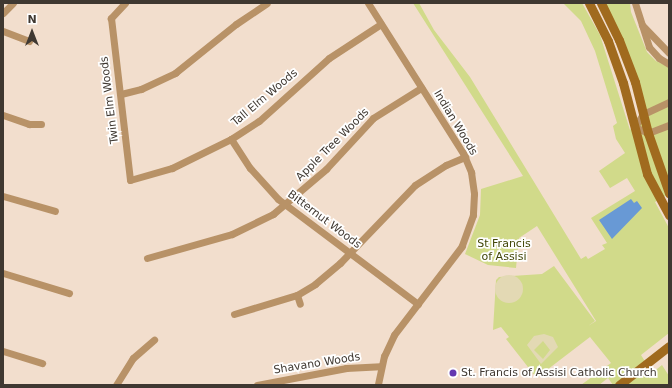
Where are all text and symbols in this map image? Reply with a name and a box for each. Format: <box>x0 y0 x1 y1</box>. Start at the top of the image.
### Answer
north arrow <box>12 12 52 52</box>
text: N <box>27 13 37 26</box>
street label: Twin Elm Woods <box>98 56 122 144</box>
street label: Tall Elm Woods <box>229 67 301 129</box>
street label: Indian Woods <box>430 88 480 158</box>
street label: Apple Tree Woods <box>294 106 372 184</box>
street label: Bitternut Woods <box>285 188 363 252</box>
park label: St Francis of Assisi <box>477 238 531 264</box>
street label: Shavano Woods <box>273 351 361 377</box>
place label: St. Francis of Assisi Catholic Church <box>461 366 657 380</box>
marker: St. Francis of Assisi Catholic Church <box>448 368 458 378</box>

